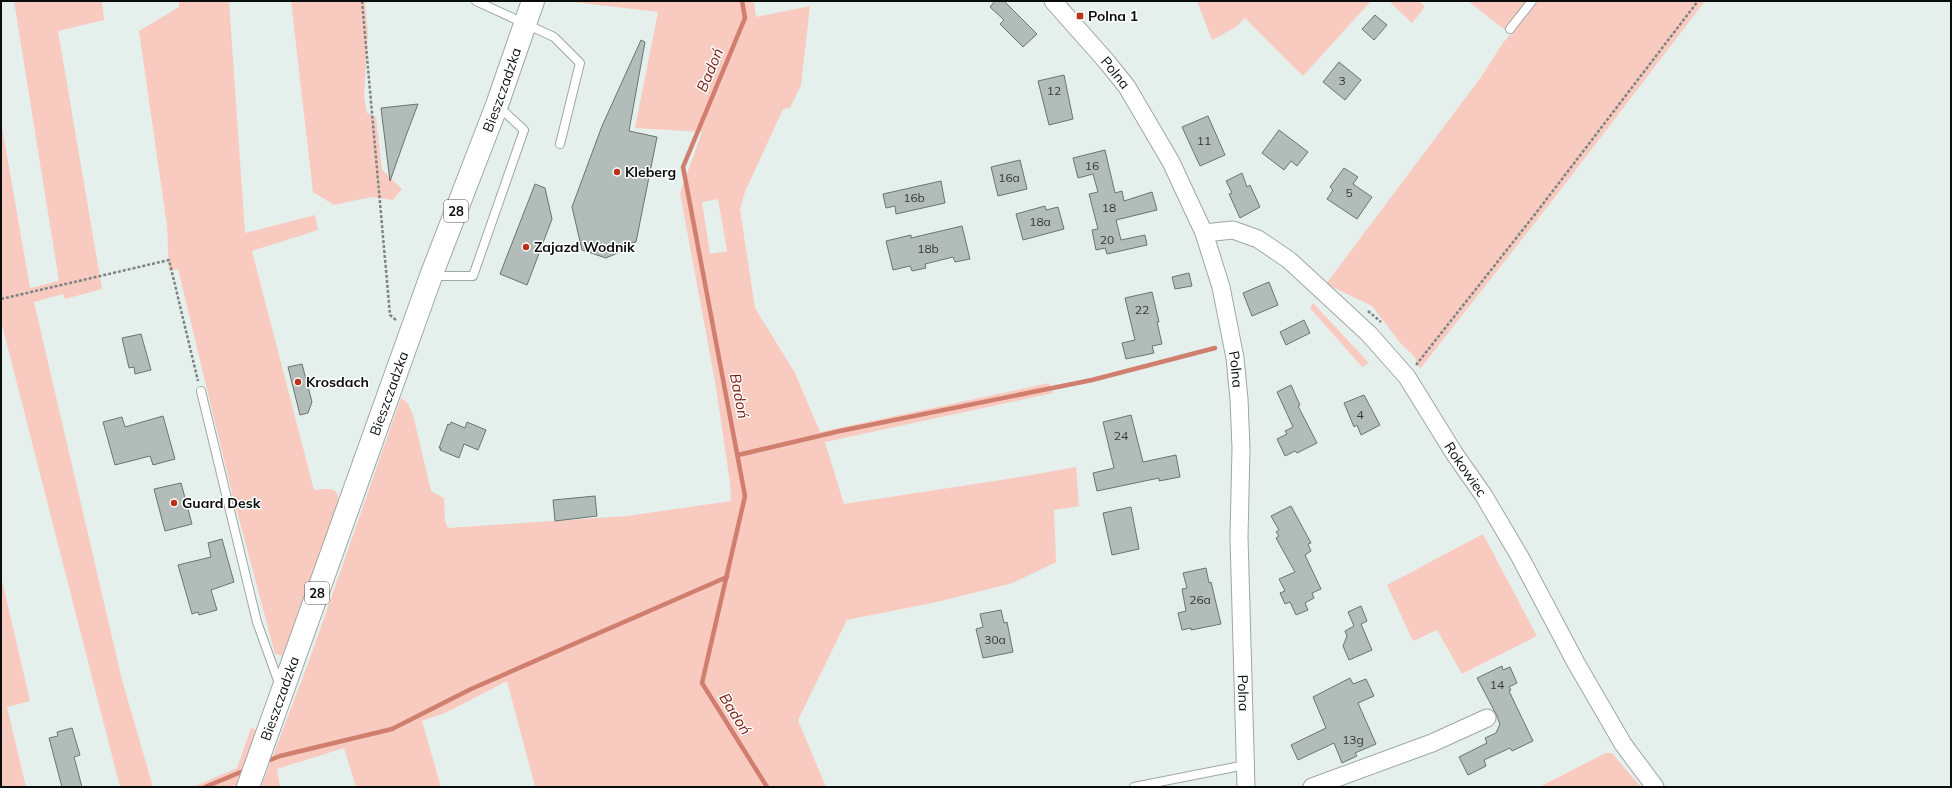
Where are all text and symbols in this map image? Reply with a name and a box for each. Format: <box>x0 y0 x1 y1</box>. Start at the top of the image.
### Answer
place label: Polna 1 <box>1088 7 1138 25</box>
marker: Polna 1 <box>1075 11 1085 21</box>
street label: Bieszczadzka <box>478 45 525 135</box>
water label: Badoń <box>692 45 727 94</box>
street label: Polna <box>1097 52 1134 93</box>
house number: 3 <box>1338 73 1346 88</box>
house number: 12 <box>1047 83 1061 98</box>
house number: 11 <box>1197 133 1211 148</box>
house number: 16 <box>1085 158 1099 173</box>
place label: Kleberg <box>625 163 676 181</box>
marker: Kleberg <box>612 167 622 177</box>
house number: 16a <box>998 170 1020 185</box>
house number: 5 <box>1345 185 1353 200</box>
house number: 16b <box>903 190 925 205</box>
road number: 28 <box>444 200 468 222</box>
house number: 18 <box>1102 200 1116 215</box>
house number: 18a <box>1029 214 1051 229</box>
house number: 20 <box>1100 232 1114 247</box>
place label: Zajazd Wodnik <box>534 238 635 256</box>
house number: 18b <box>917 241 939 256</box>
marker: Zajazd Wodnik <box>521 242 531 252</box>
house number: 22 <box>1135 302 1149 317</box>
street label: Bieszczadzka <box>366 349 412 438</box>
street label: Polna <box>1225 349 1247 388</box>
water label: Badoń <box>726 372 753 420</box>
place label: Krosdach <box>306 373 369 391</box>
marker: Krosdach <box>293 377 303 387</box>
house number: 4 <box>1356 407 1364 422</box>
house number: 24 <box>1114 428 1128 443</box>
street label: Rokowiec <box>1440 439 1491 500</box>
place label: Guard Desk <box>182 494 261 512</box>
marker: Guard Desk <box>169 498 179 508</box>
road number: 28 <box>305 582 329 604</box>
house number: 26a <box>1189 592 1211 607</box>
house number: 30a <box>984 632 1006 647</box>
street label: Bieszczadzka <box>256 654 303 743</box>
street label: Polna <box>1234 674 1253 712</box>
house number: 14 <box>1490 677 1504 692</box>
water label: Badoń <box>715 689 756 738</box>
house number: 13g <box>1342 732 1364 747</box>

